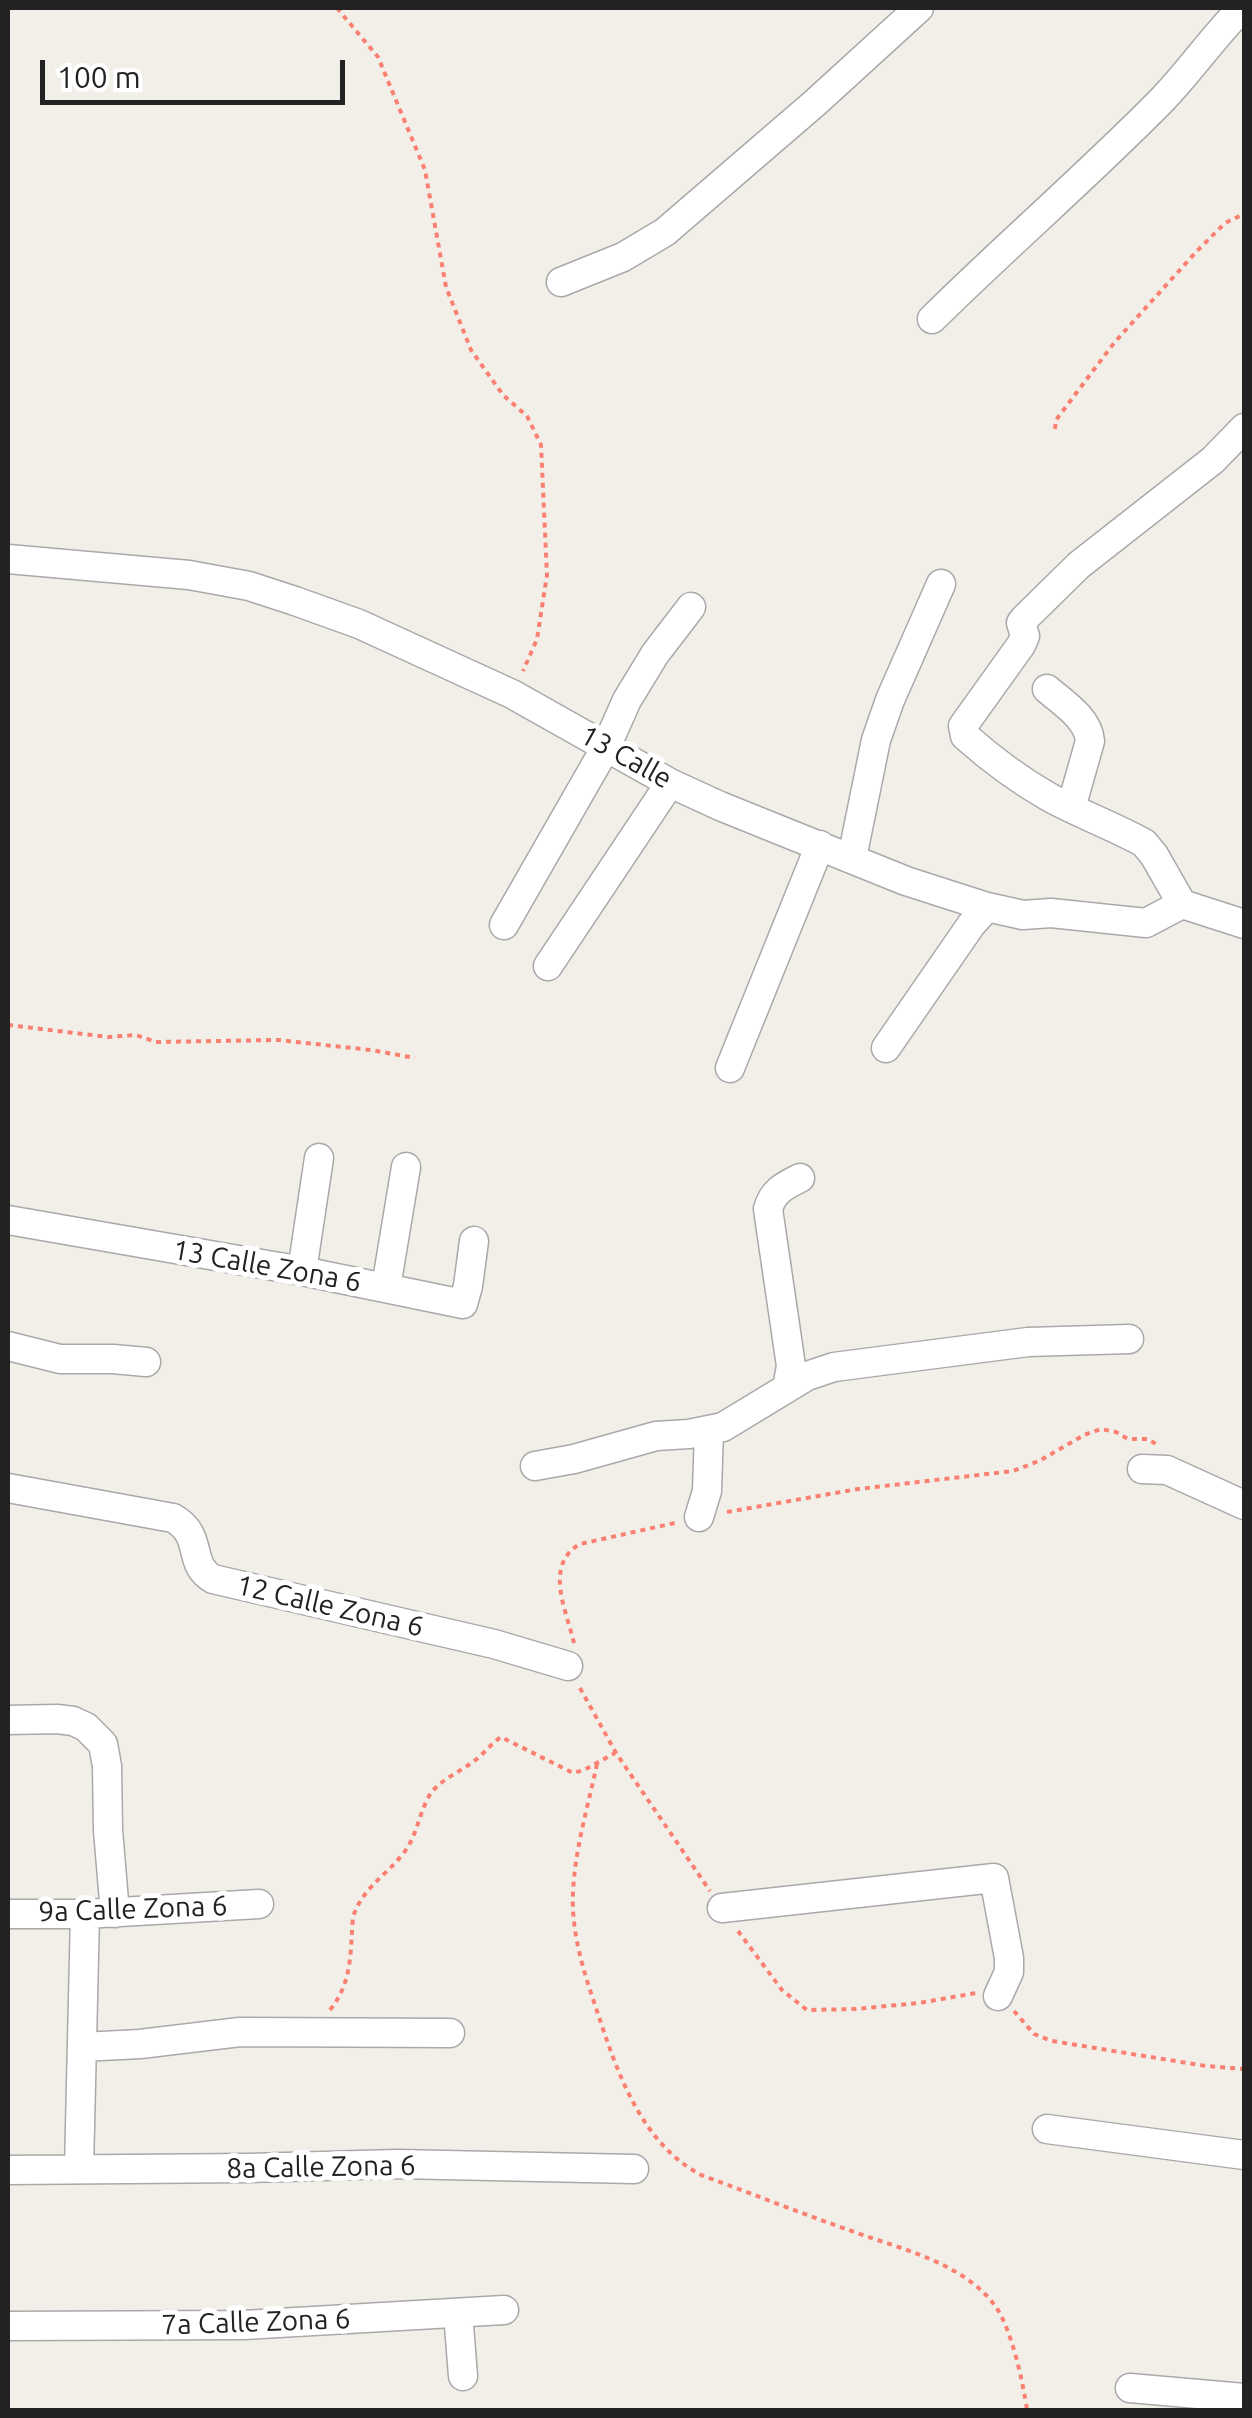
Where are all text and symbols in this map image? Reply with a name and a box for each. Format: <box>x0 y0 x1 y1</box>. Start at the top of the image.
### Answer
scale bar <box>45 40 350 102</box>
text: 100 m <box>57 60 141 94</box>
street label: 13 Calle <box>574 718 678 796</box>
street label: 13 Calle Zona 6 <box>170 1233 364 1299</box>
street label: 12 Calle Zona 6 <box>233 1568 427 1644</box>
street label: 9a Calle Zona 6 <box>38 1889 228 1929</box>
street label: 8a Calle Zona 6 <box>226 2149 416 2185</box>
street label: 7a Calle Zona 6 <box>161 2302 351 2342</box>

